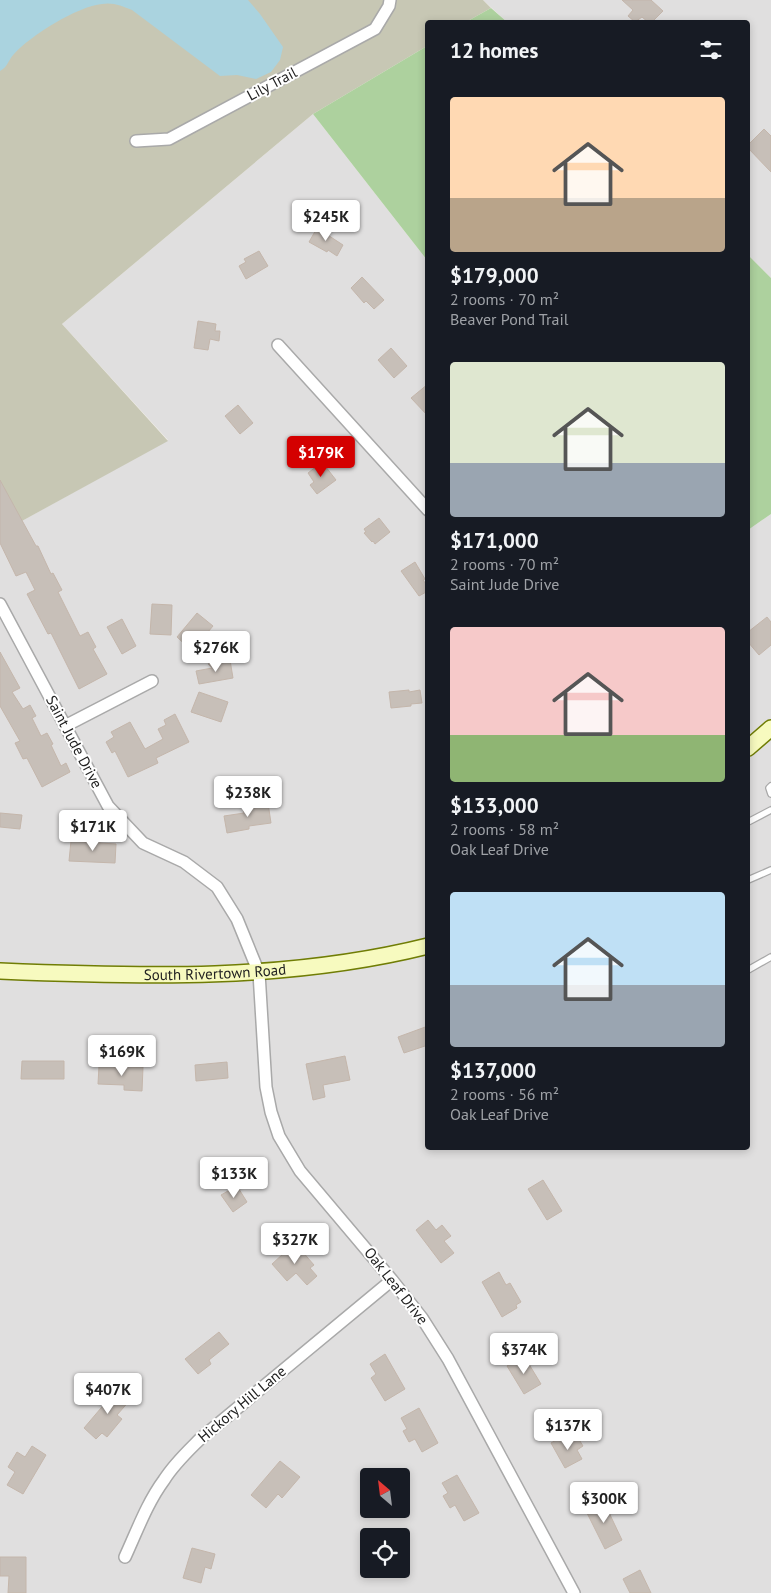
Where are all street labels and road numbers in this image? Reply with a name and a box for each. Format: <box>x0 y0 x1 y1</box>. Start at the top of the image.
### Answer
street label: Lily Trail <box>244 62 301 105</box>
street label: Saint Jude Drive <box>42 692 107 791</box>
street label: South Rivertown Road <box>144 959 287 984</box>
street label: Oak Leaf Drive <box>360 1243 432 1328</box>
street label: Hickory Hill Lane <box>194 1361 290 1446</box>

